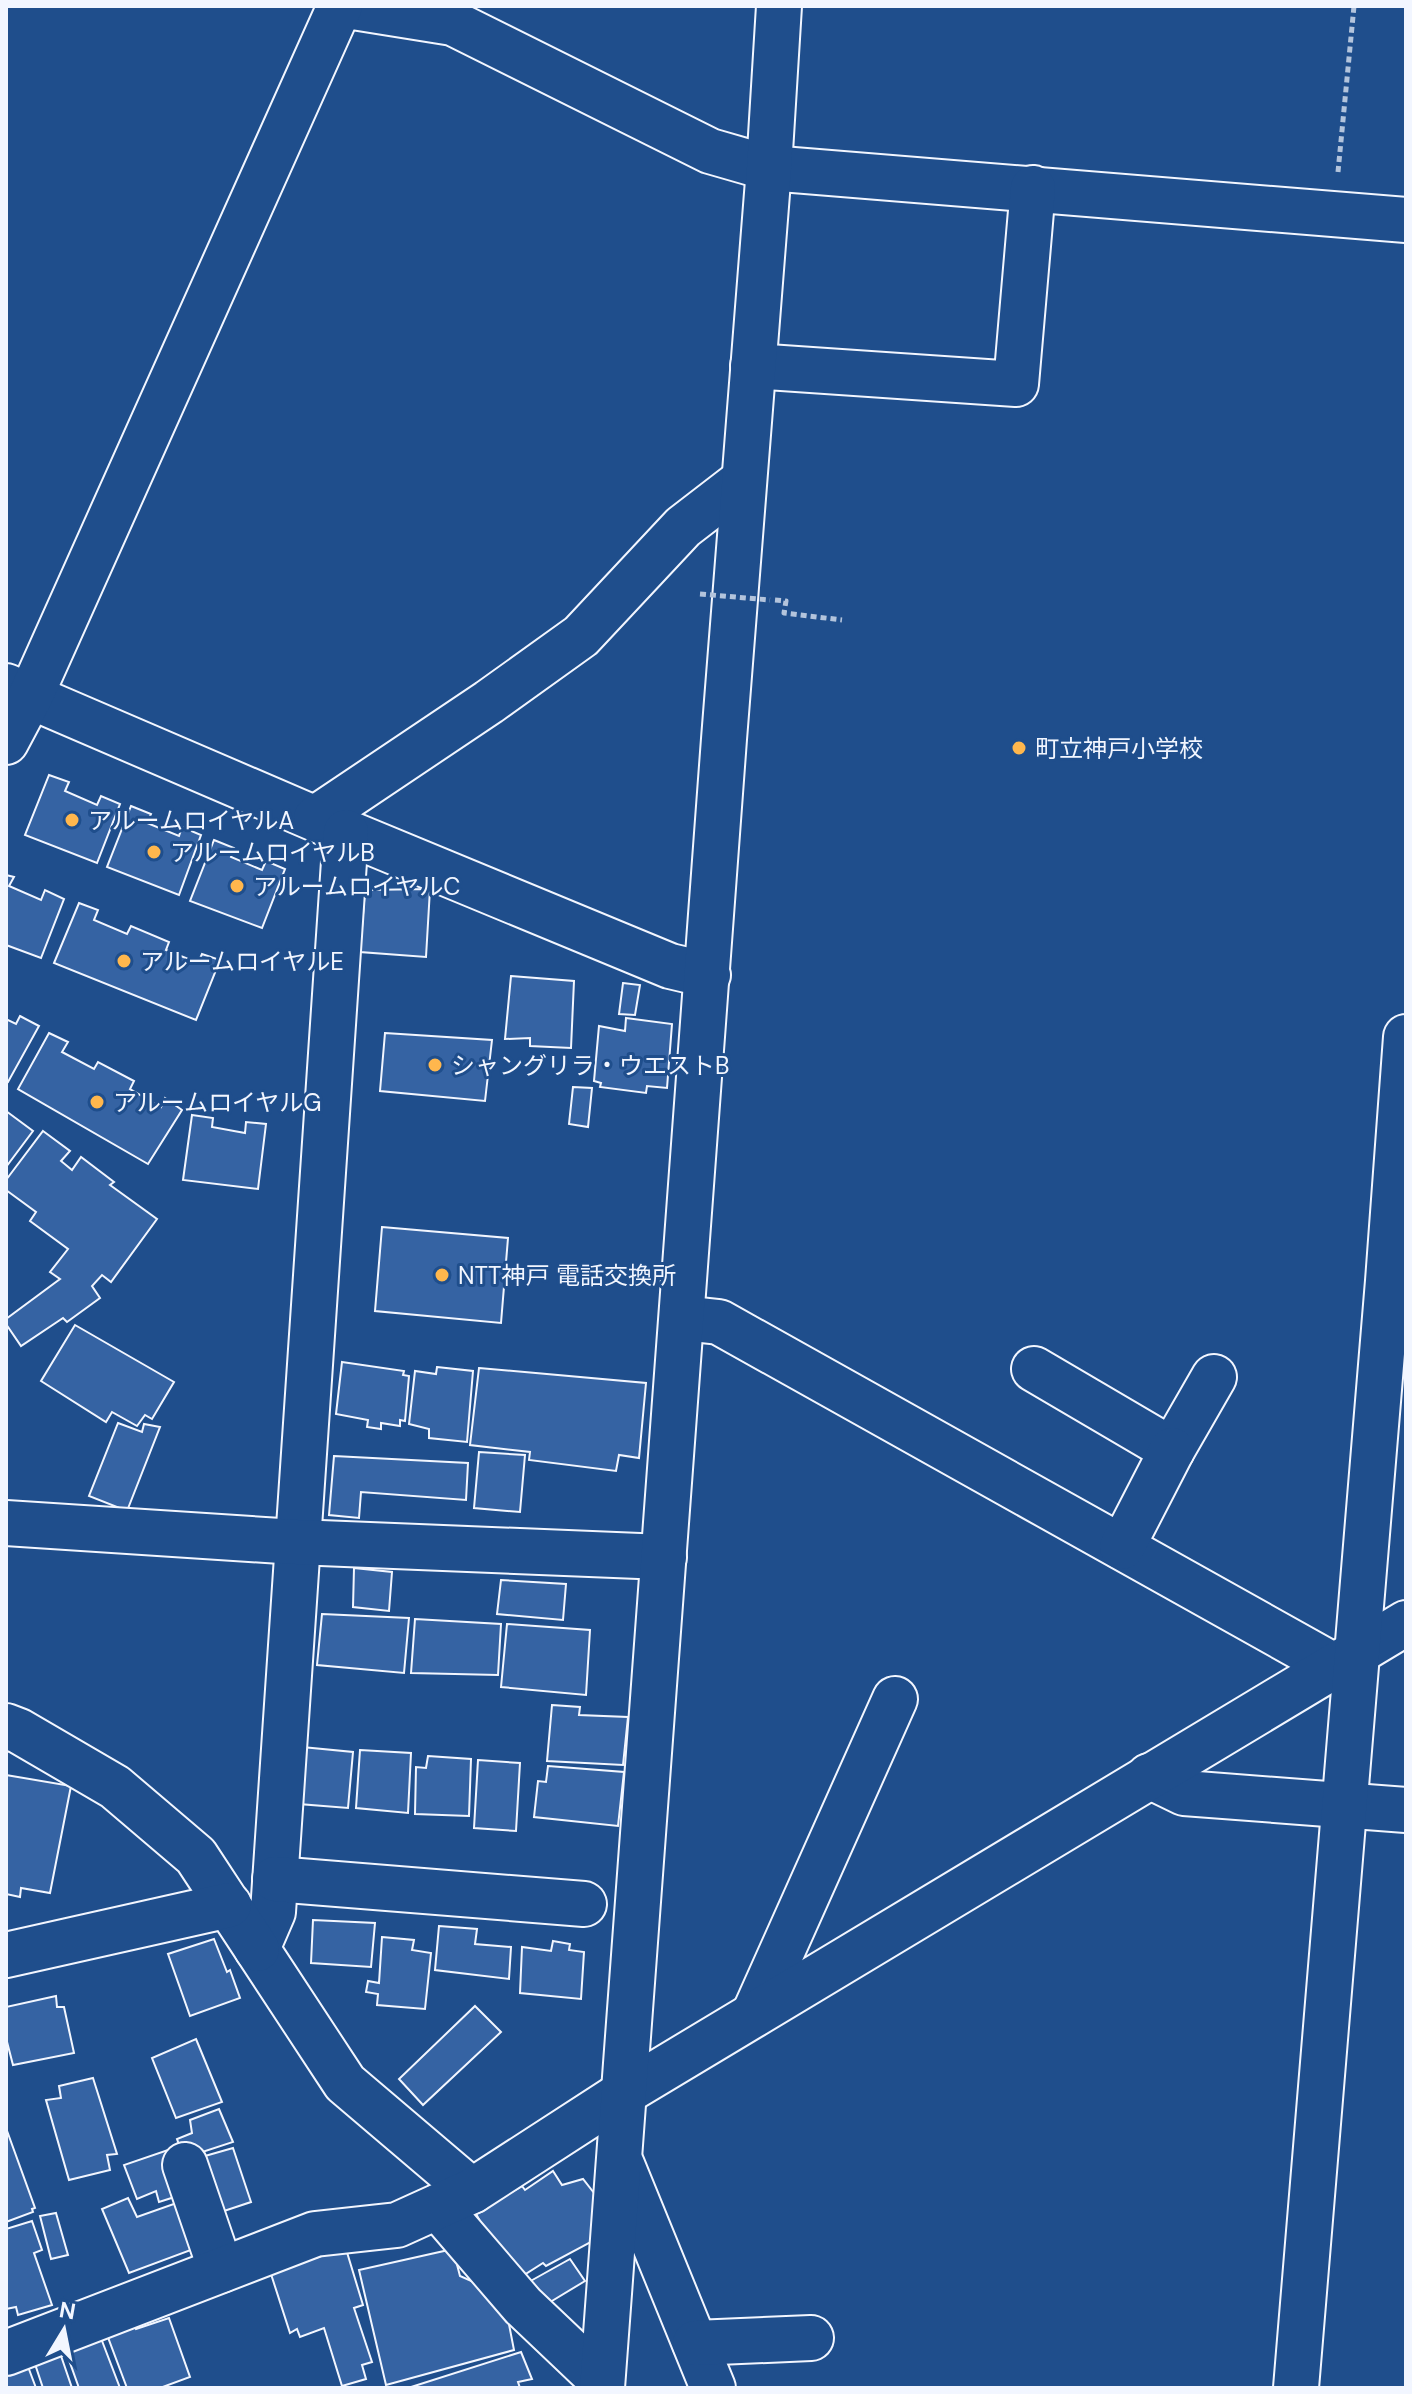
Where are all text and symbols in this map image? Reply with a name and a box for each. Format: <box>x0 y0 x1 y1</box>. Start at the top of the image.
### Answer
place label: 町立神戸小学校 <box>1035 733 1203 764</box>
marker: 町立神戸小学校 <box>1010 739 1028 757</box>
place label: アルームロイヤルA <box>88 805 294 836</box>
marker: アルームロイヤルA <box>63 811 81 829</box>
place label: アルームロイヤルB <box>170 837 375 868</box>
marker: アルームロイヤルB <box>145 843 163 861</box>
place label: アルームロイヤルC <box>253 871 461 902</box>
marker: アルームロイヤルC <box>228 877 246 895</box>
place label: アルームロイヤルE <box>140 946 344 977</box>
marker: アルームロイヤルE <box>115 952 133 970</box>
place label: シャングリラ・ウエストB <box>451 1050 729 1081</box>
marker: シャングリラ・ウエストB <box>426 1056 444 1074</box>
place label: アルームロイヤルG <box>113 1087 322 1118</box>
marker: アルームロイヤルG <box>88 1093 106 1111</box>
place label: NTT神戸 電話交換所 <box>458 1260 676 1291</box>
marker: NTT神戸 電話交換所 <box>433 1266 451 1284</box>
north arrow <box>24 2290 104 2370</box>
text: N <box>57 2295 78 2326</box>

